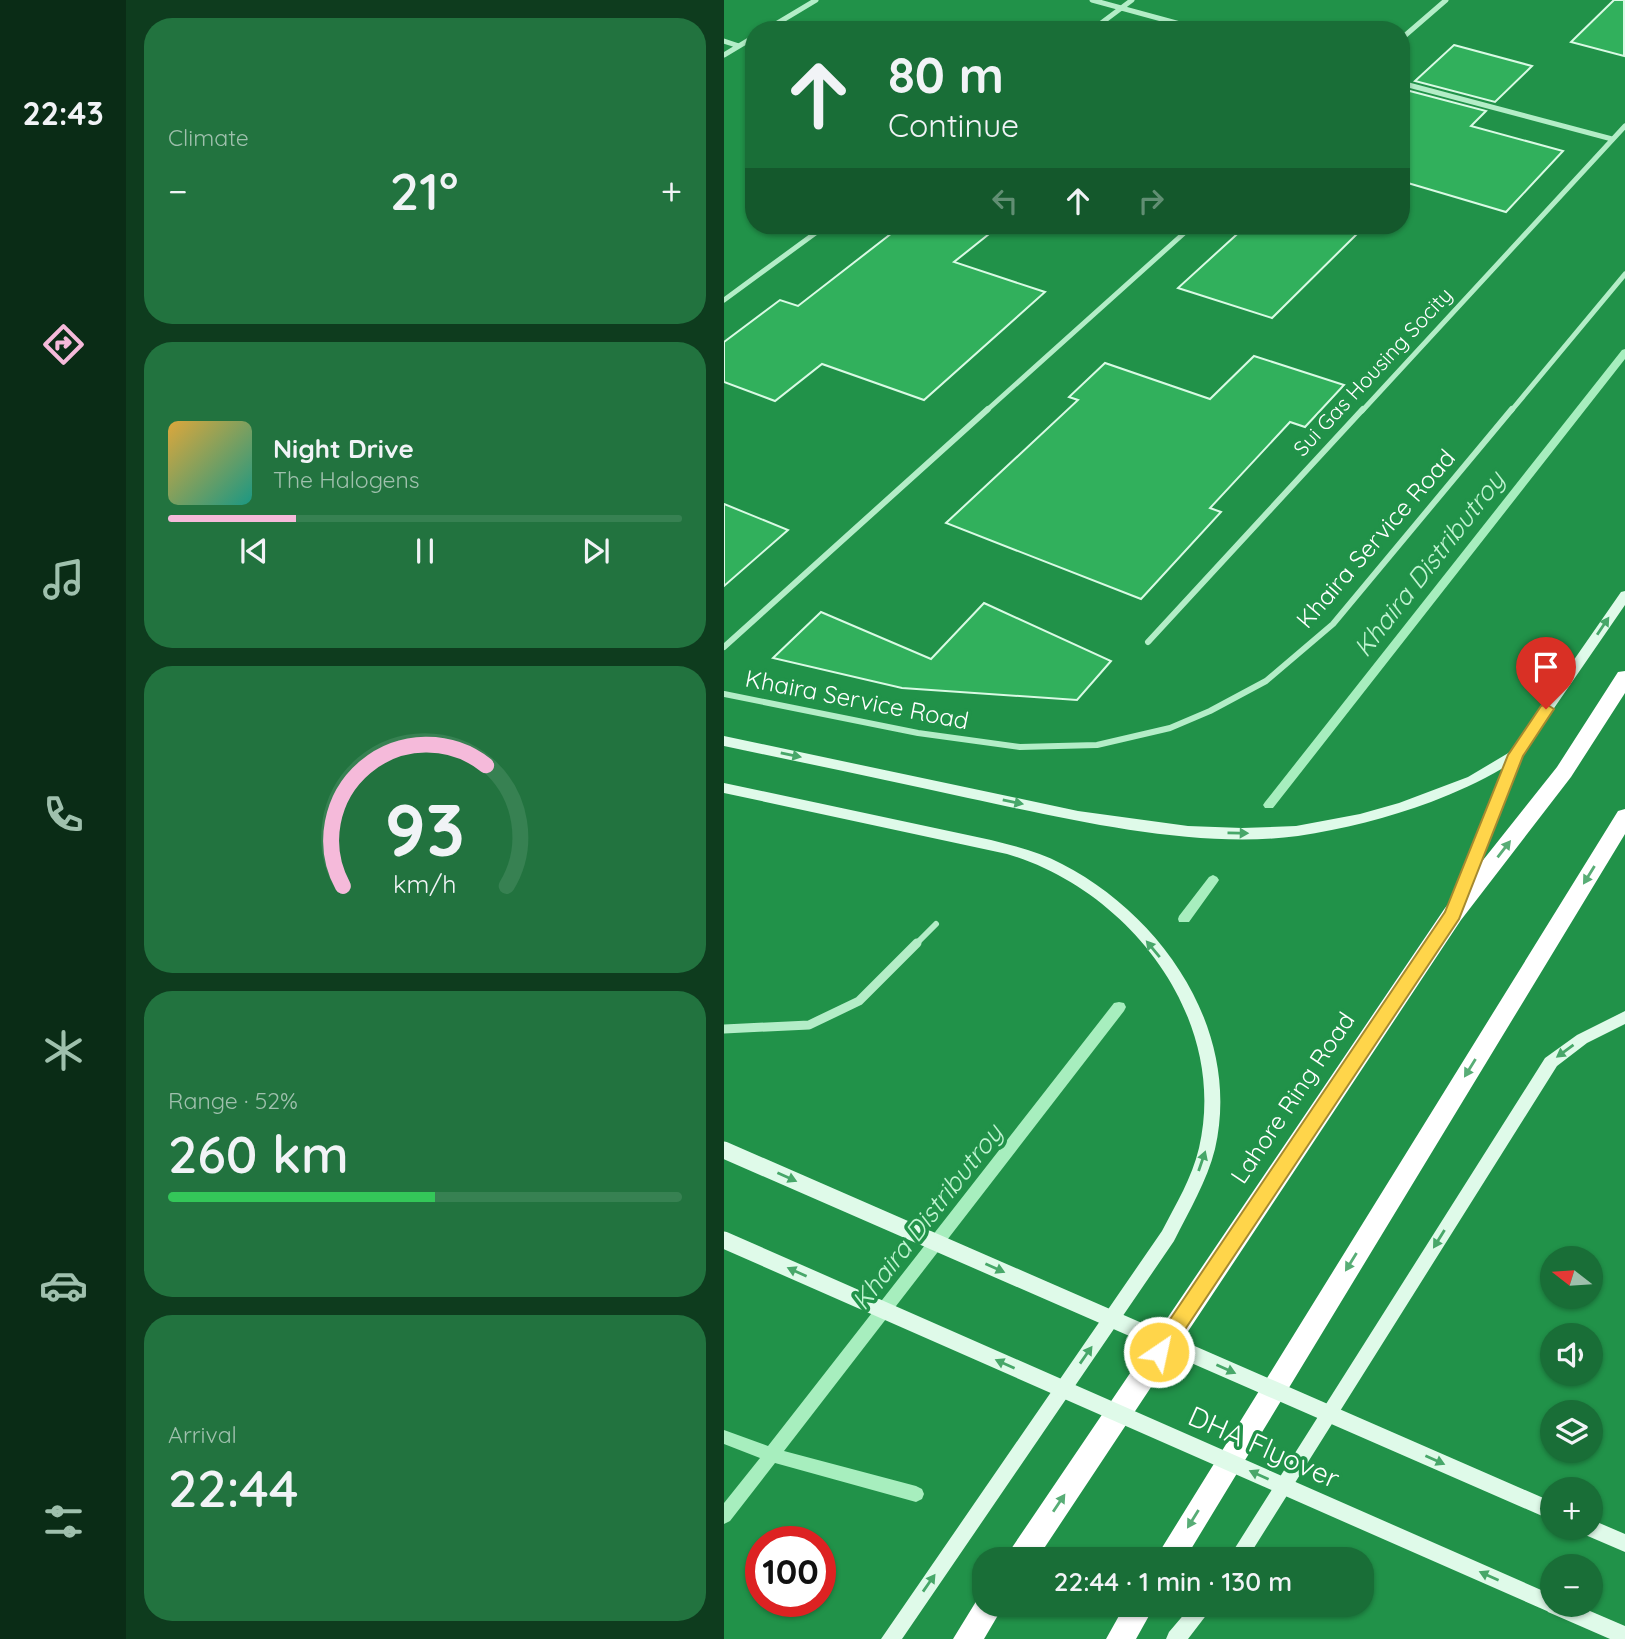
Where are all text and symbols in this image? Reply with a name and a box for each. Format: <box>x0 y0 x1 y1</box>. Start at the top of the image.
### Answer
text: 80 m <box>888 44 1004 105</box>
icon: ahead <box>773 49 864 140</box>
text: 22:43 <box>22 93 104 133</box>
text: Continue <box>888 105 1019 145</box>
text: Climate <box>168 123 249 152</box>
text: 21° <box>390 158 458 223</box>
text: − <box>168 167 188 215</box>
text: + <box>661 167 682 215</box>
icon: left <box>986 182 1024 220</box>
icon: ahead <box>1059 182 1097 220</box>
icon: right <box>1132 182 1170 220</box>
street label: Sui Gas Housing Socity <box>1287 282 1457 461</box>
icon: directions <box>39 320 88 369</box>
text: Night Drive <box>273 432 414 465</box>
street label: Khaira Service Road <box>1289 443 1461 634</box>
water label: Khaira Distributroy <box>1346 463 1512 663</box>
text: The Halogens <box>273 465 420 494</box>
icon: previous <box>235 532 273 570</box>
icon: pause <box>406 532 444 570</box>
icon: next <box>577 532 615 570</box>
icon: music <box>39 555 88 604</box>
one-way arrow <box>1596 617 1610 635</box>
pin <box>1516 637 1576 709</box>
icon: arrive <box>1527 648 1565 686</box>
street label: Khaira Service Road <box>743 663 971 735</box>
one-way arrow <box>780 750 802 761</box>
text: 93 <box>385 783 465 874</box>
icon: phone <box>39 790 88 839</box>
one-way arrow <box>1002 797 1024 808</box>
one-way arrow <box>1228 827 1250 838</box>
one-way arrow <box>1496 840 1510 858</box>
one-way arrow <box>1582 865 1595 884</box>
text: km/h <box>393 867 457 898</box>
one-way arrow <box>1146 940 1161 958</box>
street label: Lahore Ring Road <box>1224 1006 1361 1189</box>
icon: climate <box>39 1026 88 1075</box>
one-way arrow <box>1556 1044 1575 1058</box>
one-way arrow <box>1463 1059 1476 1078</box>
text: Range · 52% <box>168 1086 298 1115</box>
water label: Khaira Distributroy <box>844 1116 1010 1316</box>
text: 260 km <box>168 1121 349 1186</box>
one-way arrow <box>1198 1150 1208 1171</box>
one-way arrow <box>776 1172 797 1183</box>
one-way arrow <box>1433 1229 1446 1248</box>
north arrow <box>1540 1246 1602 1309</box>
map controls <box>1540 1246 1603 1617</box>
one-way arrow <box>1344 1253 1357 1272</box>
icon: car <box>39 1261 88 1310</box>
one-way arrow <box>985 1262 1005 1274</box>
one-way arrow <box>787 1266 807 1278</box>
position arrow <box>1122 1315 1196 1389</box>
button: sound <box>1540 1323 1603 1386</box>
one-way arrow <box>1079 1346 1093 1364</box>
one-way arrow <box>995 1358 1016 1369</box>
one-way arrow <box>1216 1363 1236 1375</box>
street label: DHA Flyover <box>1183 1398 1345 1496</box>
button: layers <box>1540 1400 1603 1463</box>
text: Arrival <box>168 1420 237 1449</box>
text: 22:44 <box>168 1455 298 1520</box>
one-way arrow <box>1424 1455 1445 1466</box>
one-way arrow <box>1248 1469 1269 1480</box>
button: + <box>1540 1477 1603 1540</box>
one-way arrow <box>1052 1493 1065 1512</box>
icon: filters <box>39 1497 88 1546</box>
one-way arrow <box>1187 1509 1200 1528</box>
speed limit sign: 100 <box>745 1526 836 1617</box>
button: − <box>1540 1554 1603 1617</box>
text: 22:44 · 1 min · 130 m <box>1054 1565 1292 1598</box>
one-way arrow <box>1479 1570 1499 1582</box>
one-way arrow <box>922 1574 936 1592</box>

